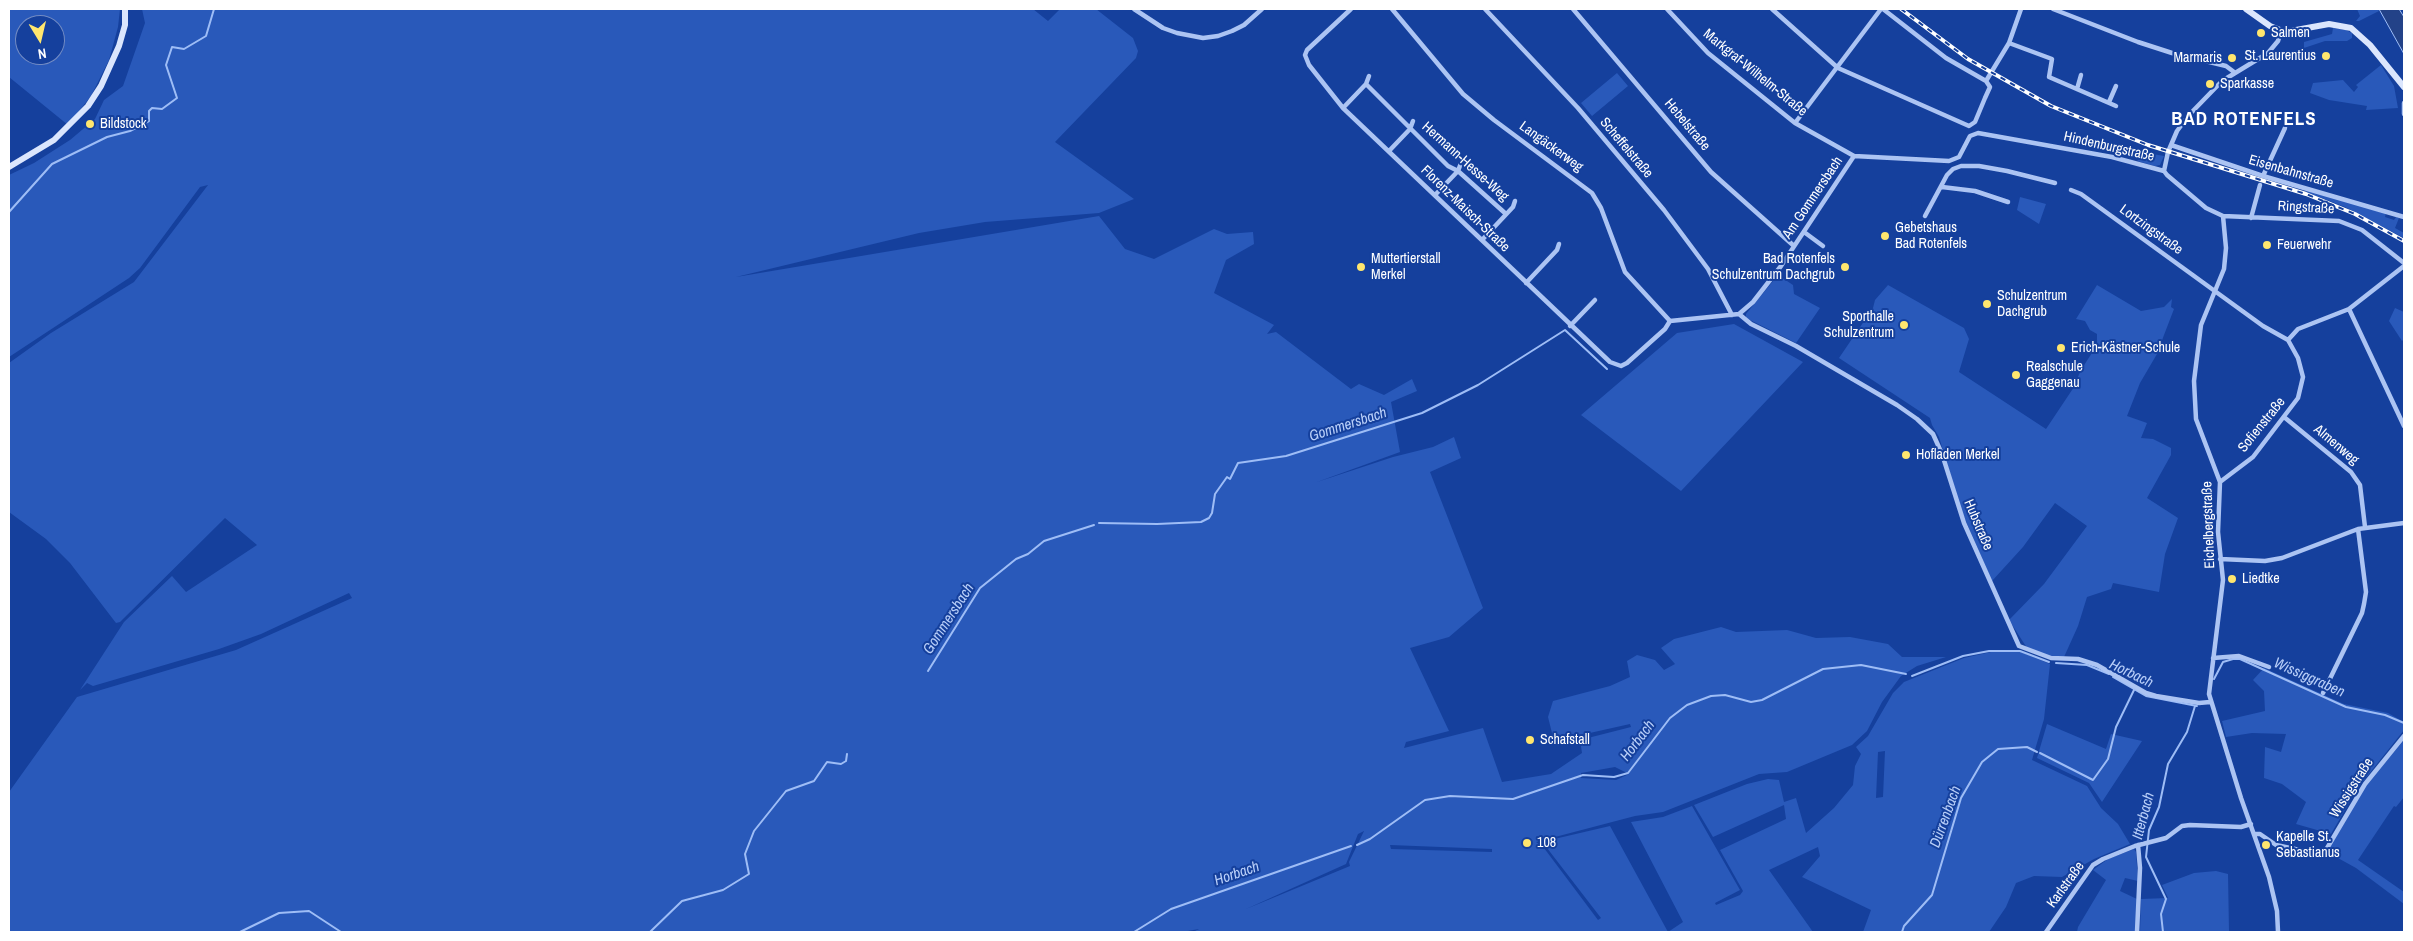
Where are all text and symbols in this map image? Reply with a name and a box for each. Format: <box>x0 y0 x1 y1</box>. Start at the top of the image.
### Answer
north arrow <box>15 15 65 65</box>
place label: Salmen <box>2271 25 2310 41</box>
street label: Markgraf-Wilhelm-Straße <box>1700 26 1810 120</box>
marker: Salmen <box>2255 27 2267 39</box>
text: N <box>37 44 48 63</box>
place label: St. Laurentius <box>2245 48 2316 64</box>
place label: Marmaris <box>2174 50 2222 66</box>
marker: St. Laurentius <box>2320 50 2332 62</box>
marker: Marmaris <box>2226 52 2238 64</box>
place label: Sparkasse <box>2220 76 2274 92</box>
marker: Sparkasse <box>2204 78 2216 90</box>
street label: Hebelstraße <box>1660 96 1714 154</box>
district label: BAD ROTENFELS <box>2170 109 2318 131</box>
street label: Scheffelstraße <box>1596 114 1656 182</box>
place label: Bildstock <box>100 116 147 132</box>
marker: Bildstock <box>84 118 96 130</box>
street label: Langäckerweg <box>1516 118 1586 176</box>
street label: Hermann-Hesse-Weg <box>1418 119 1512 205</box>
street label: Hindenburgstraße <box>2062 128 2156 166</box>
street label: Eisenbahnstraße <box>2247 152 2335 192</box>
street label: Am Gommersbach <box>1779 154 1847 242</box>
street label: Florenz-Maisch-Straße <box>1417 162 1513 256</box>
street label: Ringstraße <box>2277 198 2335 218</box>
street label: Lortzingstraße <box>2116 201 2186 259</box>
place label: Gebetshaus Bad Rotenfels <box>1895 220 1967 252</box>
marker: Gebetshaus Bad Rotenfels <box>1879 230 1891 242</box>
place label: Feuerwehr <box>2277 237 2331 253</box>
marker: Feuerwehr <box>2261 239 2273 251</box>
place label: Muttertierstall Merkel <box>1371 251 1441 284</box>
place label: Bad Rotenfels Schulzentrum Dachgrub <box>1712 251 1835 284</box>
marker: Muttertierstall Merkel <box>1355 261 1367 273</box>
marker: Bad Rotenfels Schulzentrum Dachgrub <box>1839 261 1851 273</box>
place label: Schulzentrum Dachgrub <box>1997 288 2067 321</box>
marker: Schulzentrum Dachgrub <box>1981 298 1993 310</box>
place label: Sporthalle Schulzentrum <box>1824 309 1894 342</box>
marker: Sporthalle Schulzentrum <box>1898 319 1910 331</box>
place label: Erich-Kästner-Schule <box>2071 340 2180 356</box>
marker: Erich-Kästner-Schule <box>2055 342 2067 354</box>
place label: Realschule Gaggenau <box>2026 359 2083 392</box>
marker: Realschule Gaggenau <box>2010 369 2022 381</box>
street label: Sofienstraße <box>2235 394 2289 456</box>
water label: Gommersbach <box>1307 404 1389 446</box>
street label: Almenweg <box>2310 421 2362 469</box>
place label: Hofladen Merkel <box>1916 447 2000 463</box>
marker: Hofladen Merkel <box>1900 449 1912 461</box>
street label: Eichelbergstraße <box>2199 481 2219 569</box>
street label: Hubstraße <box>1960 497 1996 553</box>
place label: Liedtke <box>2242 571 2280 587</box>
marker: Liedtke <box>2226 573 2238 585</box>
water label: Gommersbach <box>919 580 979 658</box>
water label: Wissiggraben <box>2271 654 2347 702</box>
water label: Horbach <box>2106 656 2156 692</box>
water label: Horbach <box>1617 717 1659 765</box>
place label: Schafstall <box>1540 732 1590 748</box>
marker: Schafstall <box>1524 734 1536 746</box>
street label: Wissigstraße <box>2327 755 2377 821</box>
water label: Dürrenbach <box>1927 784 1965 850</box>
water label: Itterbach <box>2129 791 2159 841</box>
place label: Kapelle St. Sebastianus <box>2276 829 2340 862</box>
place label: 108 <box>1537 835 1556 851</box>
marker: 108 <box>1521 837 1533 849</box>
marker: Kapelle St. Sebastianus <box>2260 839 2272 851</box>
water label: Horbach <box>1212 858 1262 890</box>
street label: Karlstraße <box>2044 859 2088 911</box>

